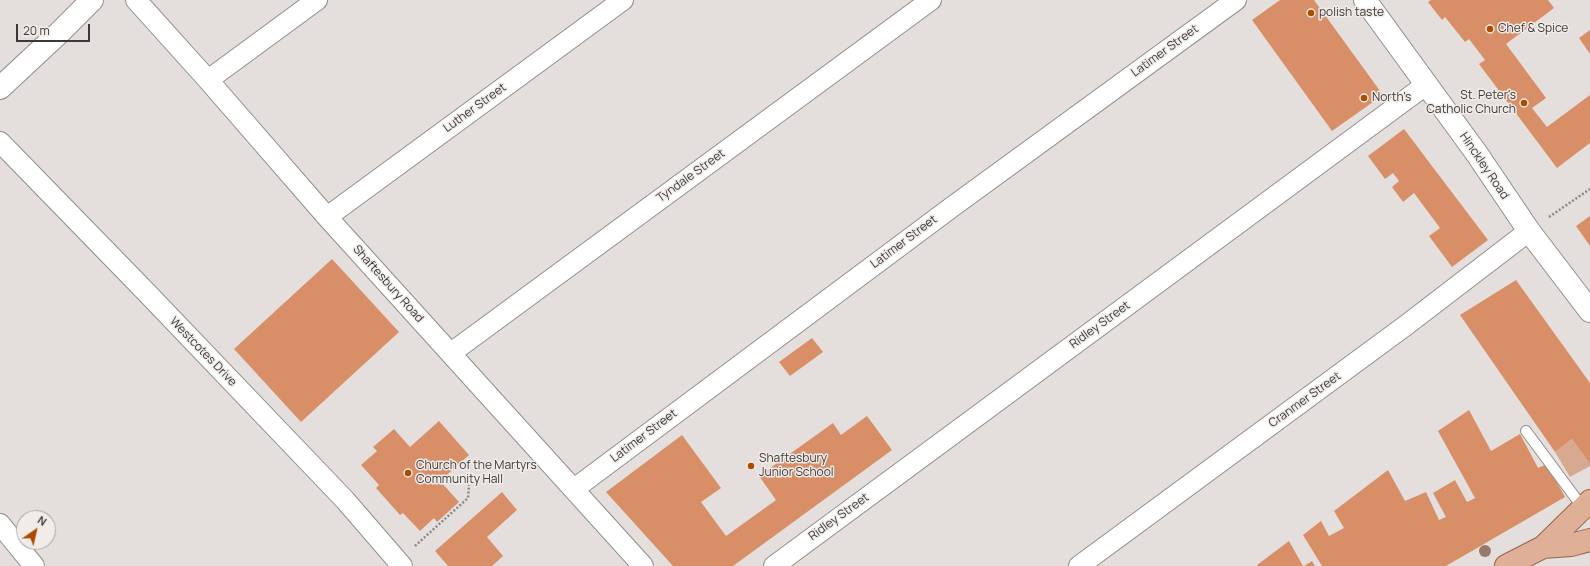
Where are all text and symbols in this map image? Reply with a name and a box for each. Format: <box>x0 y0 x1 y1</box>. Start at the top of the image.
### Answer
place label: polish taste <box>1319 6 1384 20</box>
marker: polish taste <box>1306 8 1316 18</box>
scale bar <box>18 16 92 42</box>
text: 20 m <box>23 22 50 39</box>
street label: Latimer Street <box>1129 22 1201 80</box>
place label: Chef & Spice <box>1498 22 1568 36</box>
marker: Chef & Spice <box>1485 24 1495 34</box>
street label: Luther Street <box>441 80 509 136</box>
place label: St. Peter's Catholic Church <box>1426 89 1516 117</box>
place label: North's <box>1372 91 1411 105</box>
marker: North's <box>1359 93 1369 103</box>
marker: St. Peter's Catholic Church <box>1519 98 1529 108</box>
street label: Hinckley Road <box>1456 130 1512 202</box>
street label: Tyndale Street <box>654 146 728 206</box>
street label: Latimer Street <box>868 212 940 272</box>
street label: Shaftesbury Road <box>350 242 426 326</box>
street label: Ridley Street <box>1067 298 1133 352</box>
street label: Westcotes Drive <box>166 315 240 389</box>
street label: Cranmer Street <box>1266 369 1344 431</box>
street label: Latimer Street <box>608 406 680 466</box>
place label: Shaftesbury Junior School <box>759 452 834 480</box>
place label: Church of the Martyrs Community Hall <box>416 459 537 487</box>
marker: Shaftesbury Junior School <box>746 461 756 471</box>
marker: Church of the Martyrs Community Hall <box>403 468 413 478</box>
street label: Ridley Street <box>806 490 872 544</box>
north arrow <box>16 510 56 550</box>
text: N <box>35 512 50 529</box>

